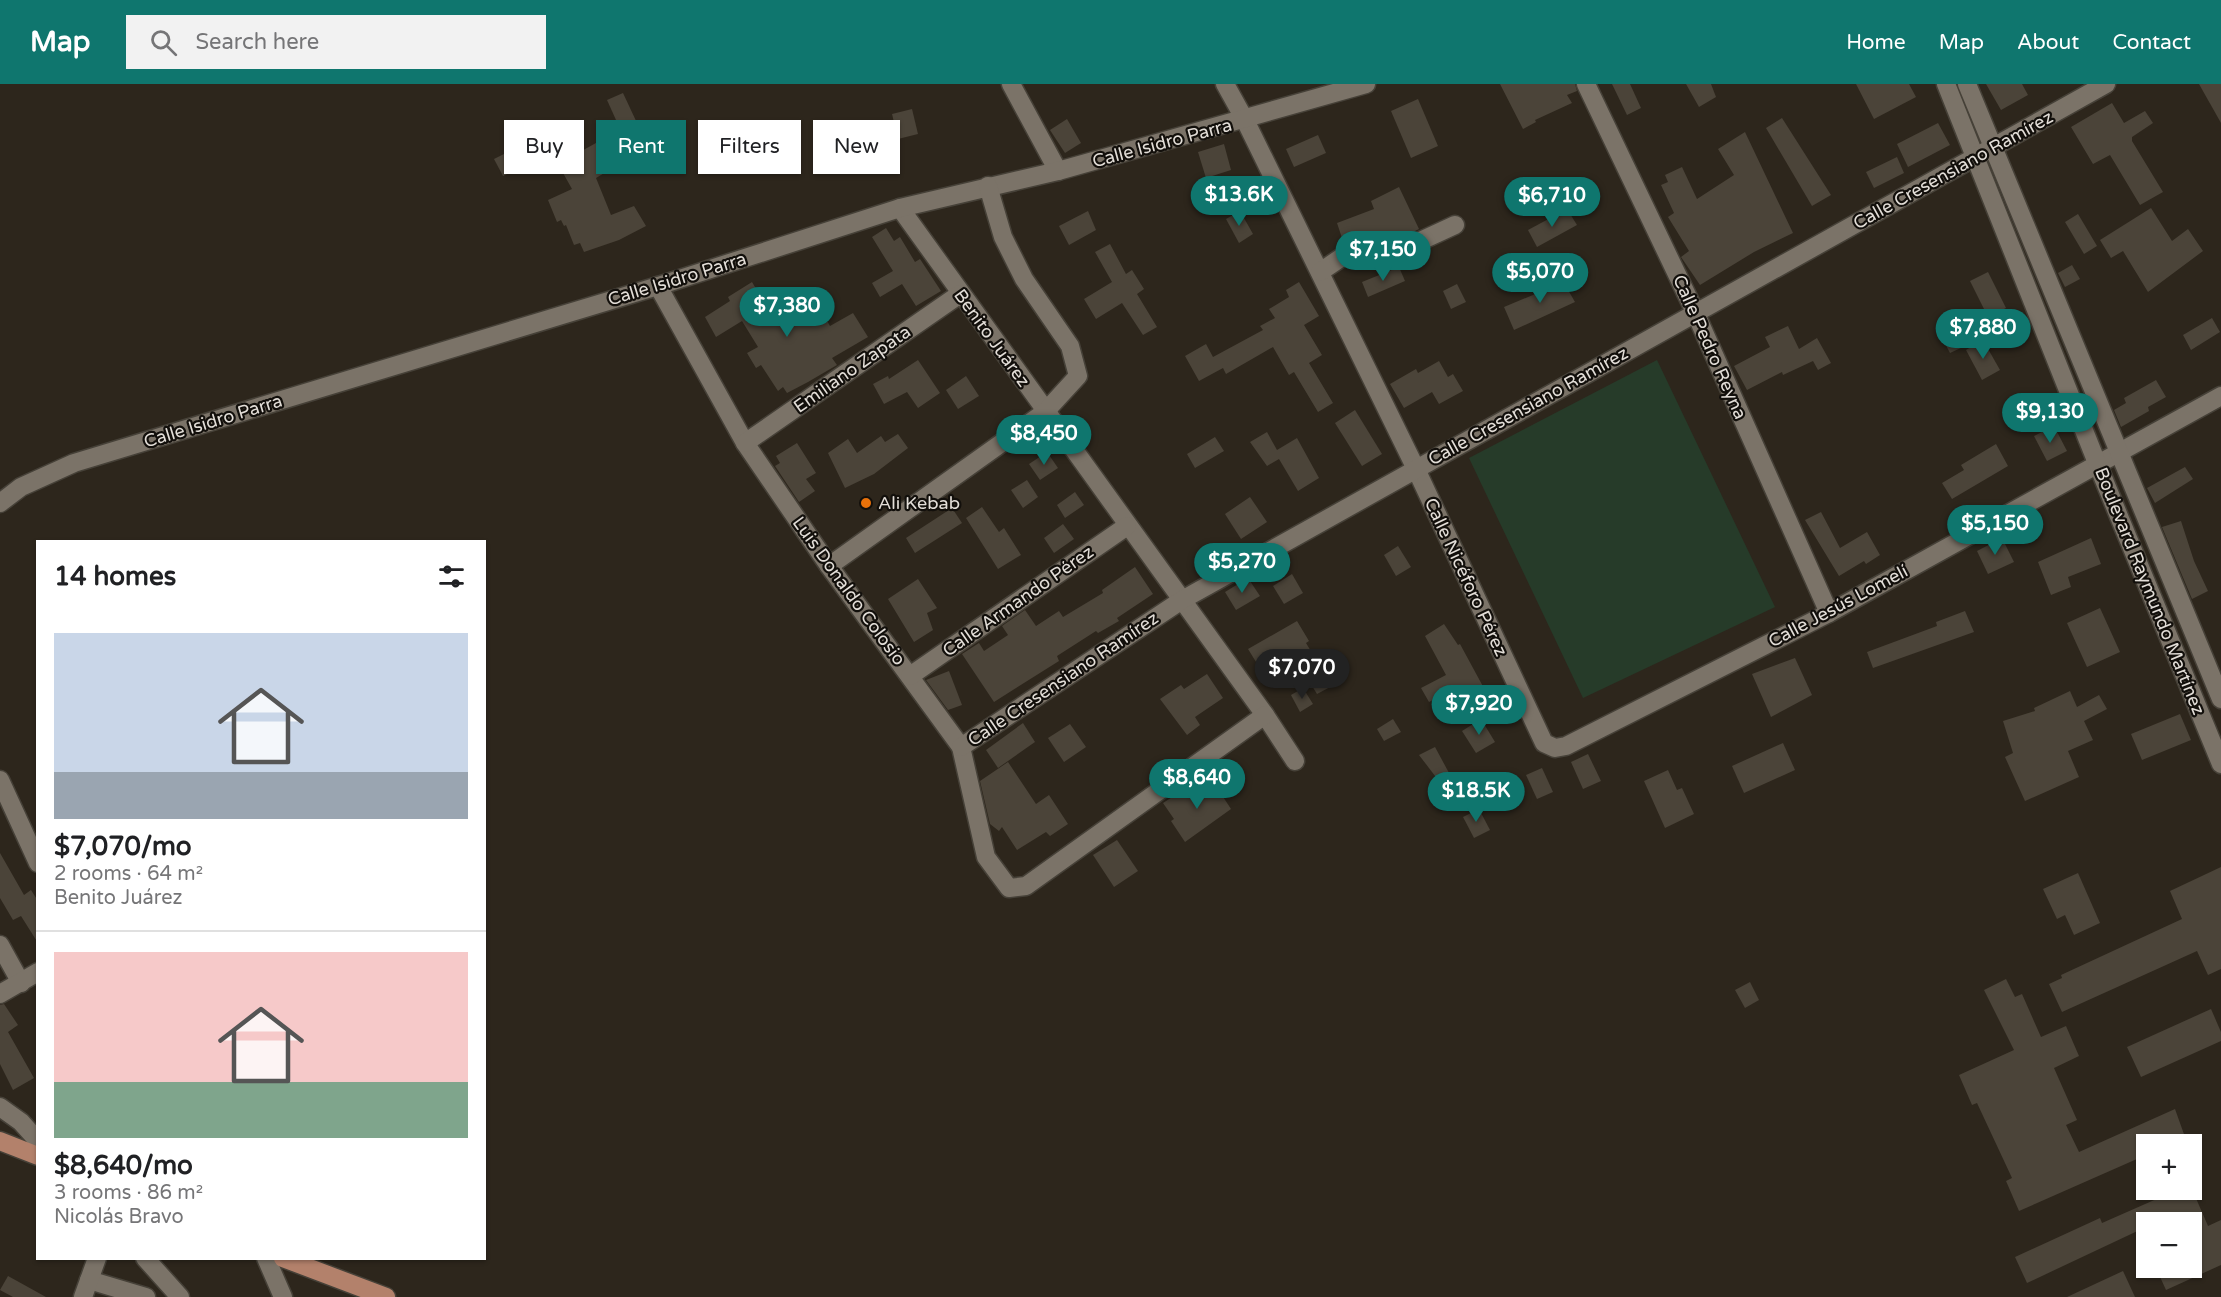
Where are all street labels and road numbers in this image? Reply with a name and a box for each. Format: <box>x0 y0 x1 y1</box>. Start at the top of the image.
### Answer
street label: Calle Cresensiano Ramírez <box>1849 106 2057 234</box>
street label: Calle Isidro Parra <box>1090 114 1234 172</box>
street label: Calle Isidro Parra <box>605 247 749 311</box>
street label: Calle Pedro Reyna <box>1668 271 1752 423</box>
street label: Benito Juárez <box>949 285 1035 391</box>
street label: Emiliano Zapata <box>789 320 915 418</box>
street label: Calle Cresensiano Ramírez <box>1424 342 1632 470</box>
street label: Calle Isidro Parra <box>141 389 285 453</box>
street label: Boulevard Raymundo Martínez <box>2090 464 2210 718</box>
street label: Calle Nicéforo Pérez <box>1420 494 1512 660</box>
street label: Luis Donaldo Colosio <box>788 512 910 670</box>
street label: Calle Armando Pérez <box>938 541 1098 661</box>
street label: Calle Jesús Lomelí <box>1764 560 1912 652</box>
street label: Calle Cresensiano Ramírez <box>964 607 1162 751</box>

